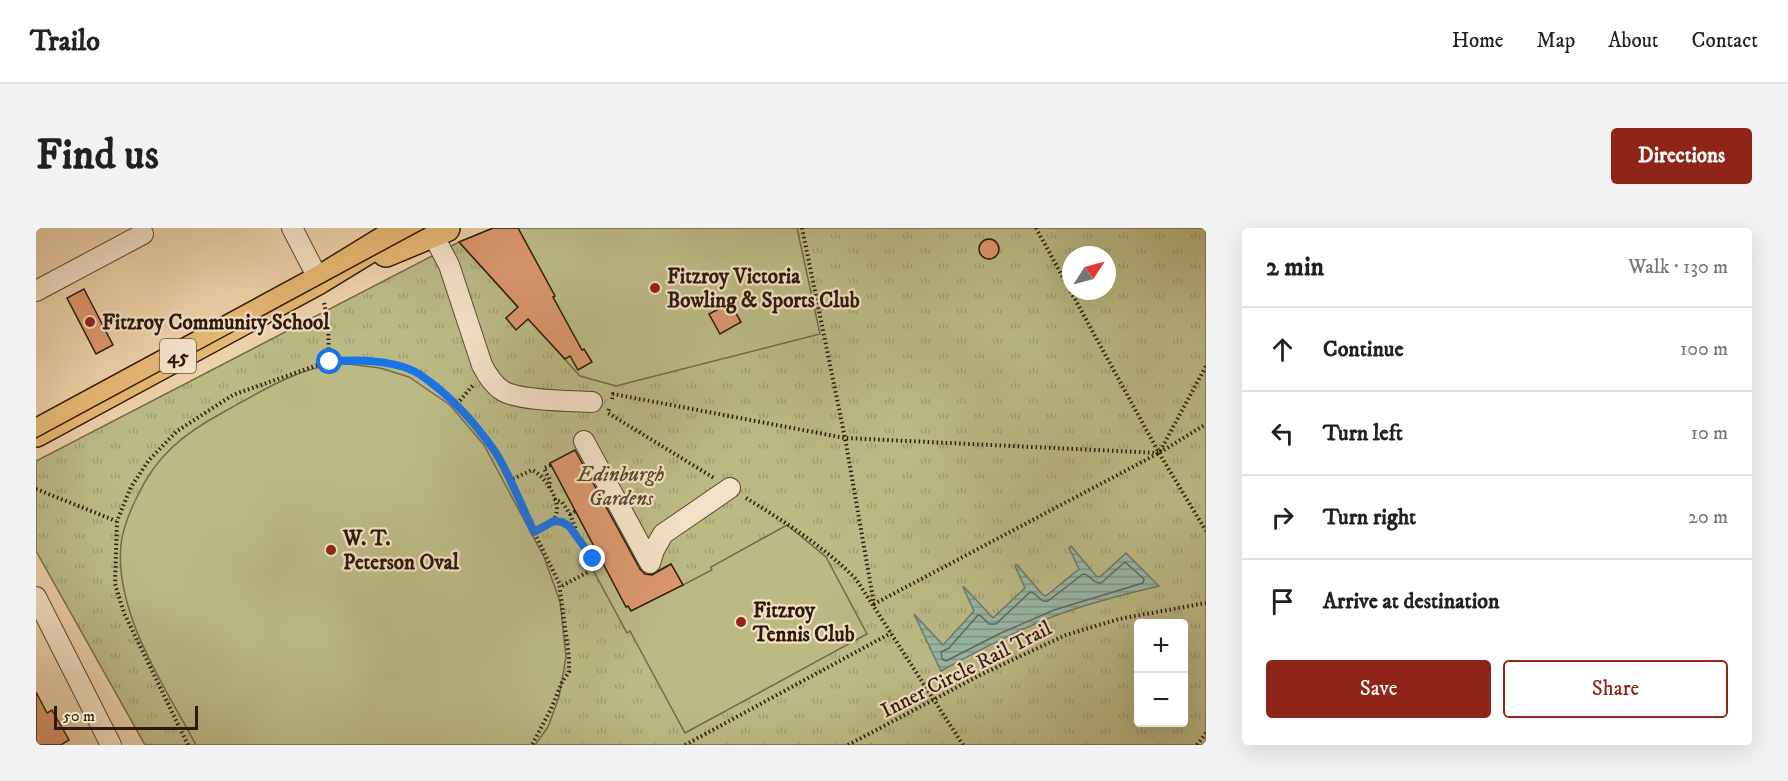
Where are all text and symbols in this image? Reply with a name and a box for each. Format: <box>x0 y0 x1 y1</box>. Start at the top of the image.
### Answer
text: Trailo <box>30 24 100 59</box>
text: Home <box>1452 28 1504 54</box>
text: Map <box>1537 28 1575 54</box>
text: About <box>1608 28 1659 54</box>
text: Contact <box>1692 28 1758 54</box>
button: Directions <box>1611 128 1752 184</box>
text: Find us <box>36 130 159 182</box>
north arrow <box>1062 246 1116 300</box>
text: 2 min <box>1266 251 1324 284</box>
text: Walk · 130 m <box>1628 255 1728 280</box>
place label: Fitzroy Victoria Bowling & Sports Club <box>667 264 860 314</box>
marker: Fitzroy Victoria Bowling & Sports Club <box>648 281 662 295</box>
place label: Fitzroy Community School <box>102 310 330 336</box>
marker: Fitzroy Community School <box>83 315 97 329</box>
icon: ahead <box>1266 333 1299 366</box>
text: Continue <box>1323 336 1404 363</box>
text: 100 m <box>1680 337 1728 362</box>
road number: 45 <box>160 339 196 373</box>
route start <box>316 348 342 374</box>
icon: left <box>1266 417 1299 450</box>
text: Turn left <box>1323 420 1403 447</box>
text: 10 m <box>1691 421 1728 446</box>
park label: Edinburgh Gardens <box>576 462 665 512</box>
icon: right <box>1266 501 1299 534</box>
text: Turn right <box>1323 504 1416 531</box>
text: 20 m <box>1688 505 1728 530</box>
place label: W. T. Peterson Oval <box>342 526 460 576</box>
marker: W. T. Peterson Oval <box>324 543 338 557</box>
route end <box>579 545 605 571</box>
icon: arrive <box>1266 585 1299 618</box>
text: Arrive at destination <box>1323 588 1500 615</box>
place label: Fitzroy Tennis Club <box>752 598 855 648</box>
marker: Fitzroy Tennis Club <box>734 615 748 629</box>
street label: Inner Circle Rail Trail <box>877 615 1057 724</box>
map controls <box>1134 619 1188 727</box>
button: + <box>1134 619 1188 673</box>
button: Save <box>1266 660 1491 718</box>
button: Share <box>1503 660 1728 718</box>
button: − <box>1134 673 1188 727</box>
scale bar <box>54 703 198 730</box>
text: 50 m <box>63 706 95 726</box>

